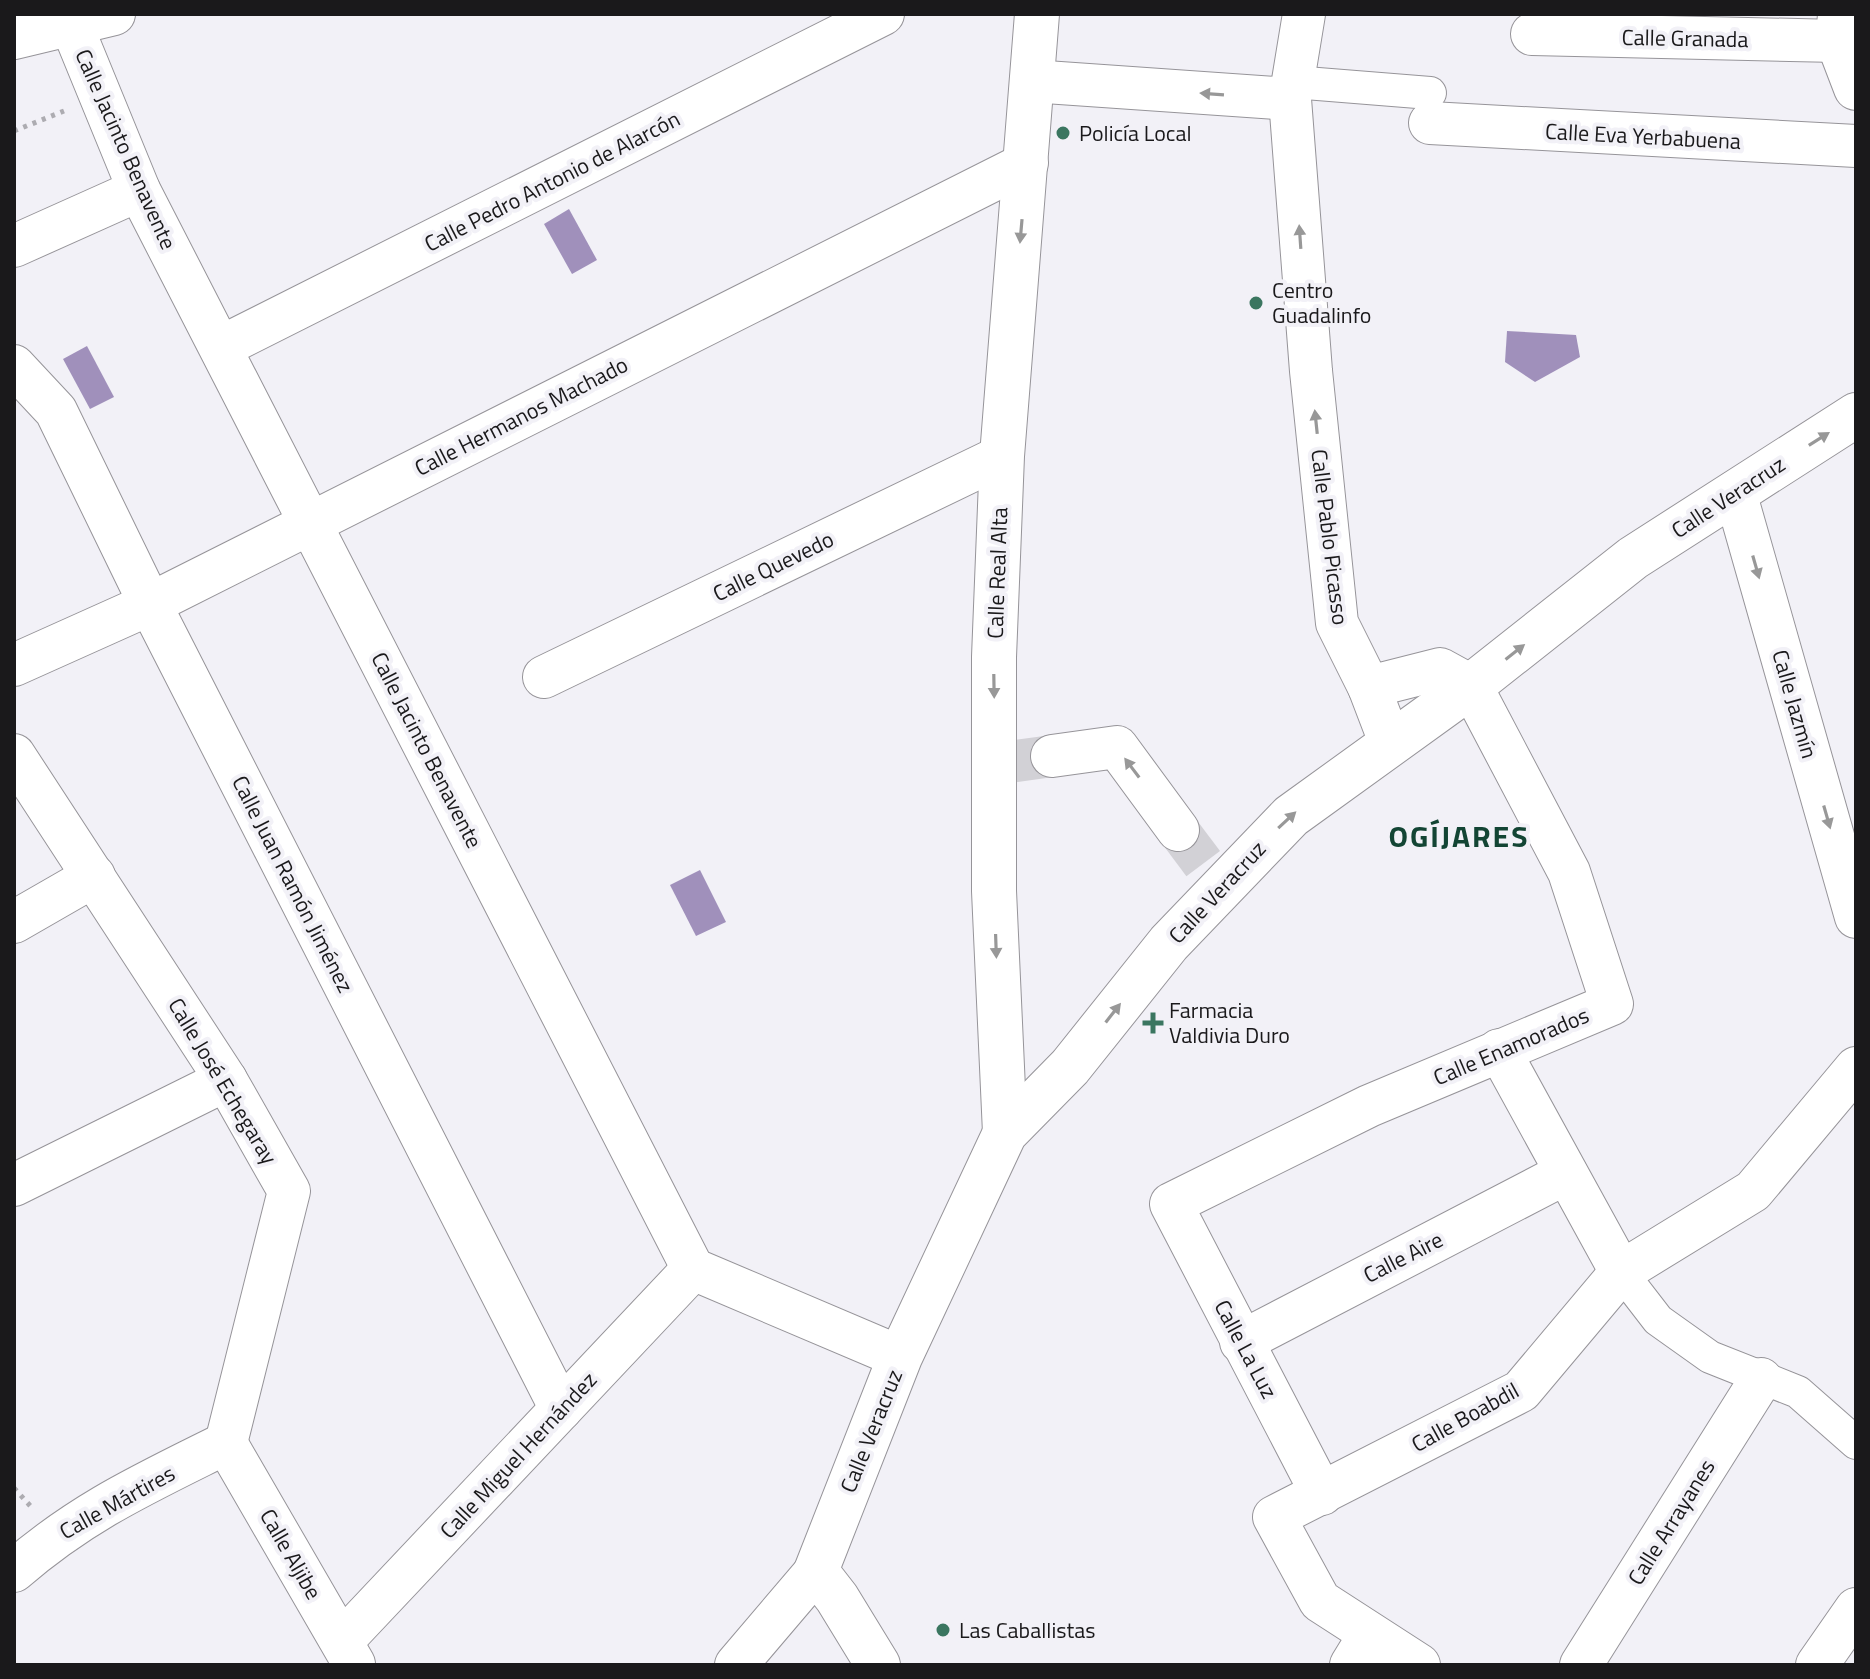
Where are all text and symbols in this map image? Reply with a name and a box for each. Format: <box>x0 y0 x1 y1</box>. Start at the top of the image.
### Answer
street label: Calle Granada <box>1621 20 1749 56</box>
street label: Calle Jacinto Benavente <box>66 43 186 255</box>
one-way arrow <box>1199 87 1224 100</box>
street label: Calle Pedro Antonio de Alarcón <box>418 102 686 260</box>
street label: Calle Eva Yerbabuena <box>1544 114 1742 158</box>
place label: Policía Local <box>1079 116 1192 150</box>
marker: Policía Local <box>1054 124 1072 142</box>
one-way arrow <box>1014 219 1027 244</box>
one-way arrow <box>1294 224 1307 249</box>
place label: Centro Guadalinfo <box>1272 273 1371 332</box>
marker: Centro Guadalinfo <box>1247 294 1265 312</box>
street label: Calle Hermanos Machado <box>408 347 634 485</box>
one-way arrow <box>1310 409 1323 434</box>
one-way arrow <box>1808 432 1830 446</box>
street label: Calle Pablo Picasso <box>1302 447 1358 627</box>
street label: Calle Veracruz <box>1664 447 1792 547</box>
street label: Calle Real Alta <box>978 507 1016 639</box>
street label: Calle Quevedo <box>707 522 839 610</box>
one-way arrow <box>1750 555 1763 579</box>
one-way arrow <box>1505 644 1525 660</box>
street label: Calle Jacinto Benavente <box>363 646 491 854</box>
street label: Calle Jazmín <box>1763 646 1827 762</box>
one-way arrow <box>988 674 1001 699</box>
one-way arrow <box>1124 758 1140 778</box>
street label: Calle Juan Ramón Jiménez <box>223 770 363 998</box>
one-way arrow <box>1822 804 1834 829</box>
one-way arrow <box>1278 812 1297 830</box>
district label: OGÍJARES <box>1388 813 1530 859</box>
street label: Calle Veracruz <box>1160 833 1274 951</box>
one-way arrow <box>989 934 1002 959</box>
street label: Calle José Echegaray <box>160 991 286 1171</box>
place label: Farmacia Valdivia Duro <box>1169 993 1290 1052</box>
street label: Calle Enamorados <box>1428 998 1594 1094</box>
one-way arrow <box>1105 1003 1121 1023</box>
marker: Farmacia Valdivia Duro <box>1144 1014 1162 1032</box>
street label: Calle Aire <box>1357 1222 1449 1292</box>
street label: Calle La Luz <box>1206 1294 1286 1404</box>
street label: Calle Miguel Hernández <box>431 1364 605 1546</box>
street label: Calle Veracruz <box>831 1364 911 1498</box>
street label: Calle Boabdil <box>1405 1373 1525 1461</box>
street label: Calle Arrayanes <box>1619 1452 1723 1592</box>
street label: Calle Mártires <box>53 1456 181 1548</box>
street label: Calle Aljibe <box>251 1502 331 1606</box>
place label: Las Caballistas <box>959 1613 1095 1647</box>
marker: Las Caballistas <box>934 1621 952 1639</box>

